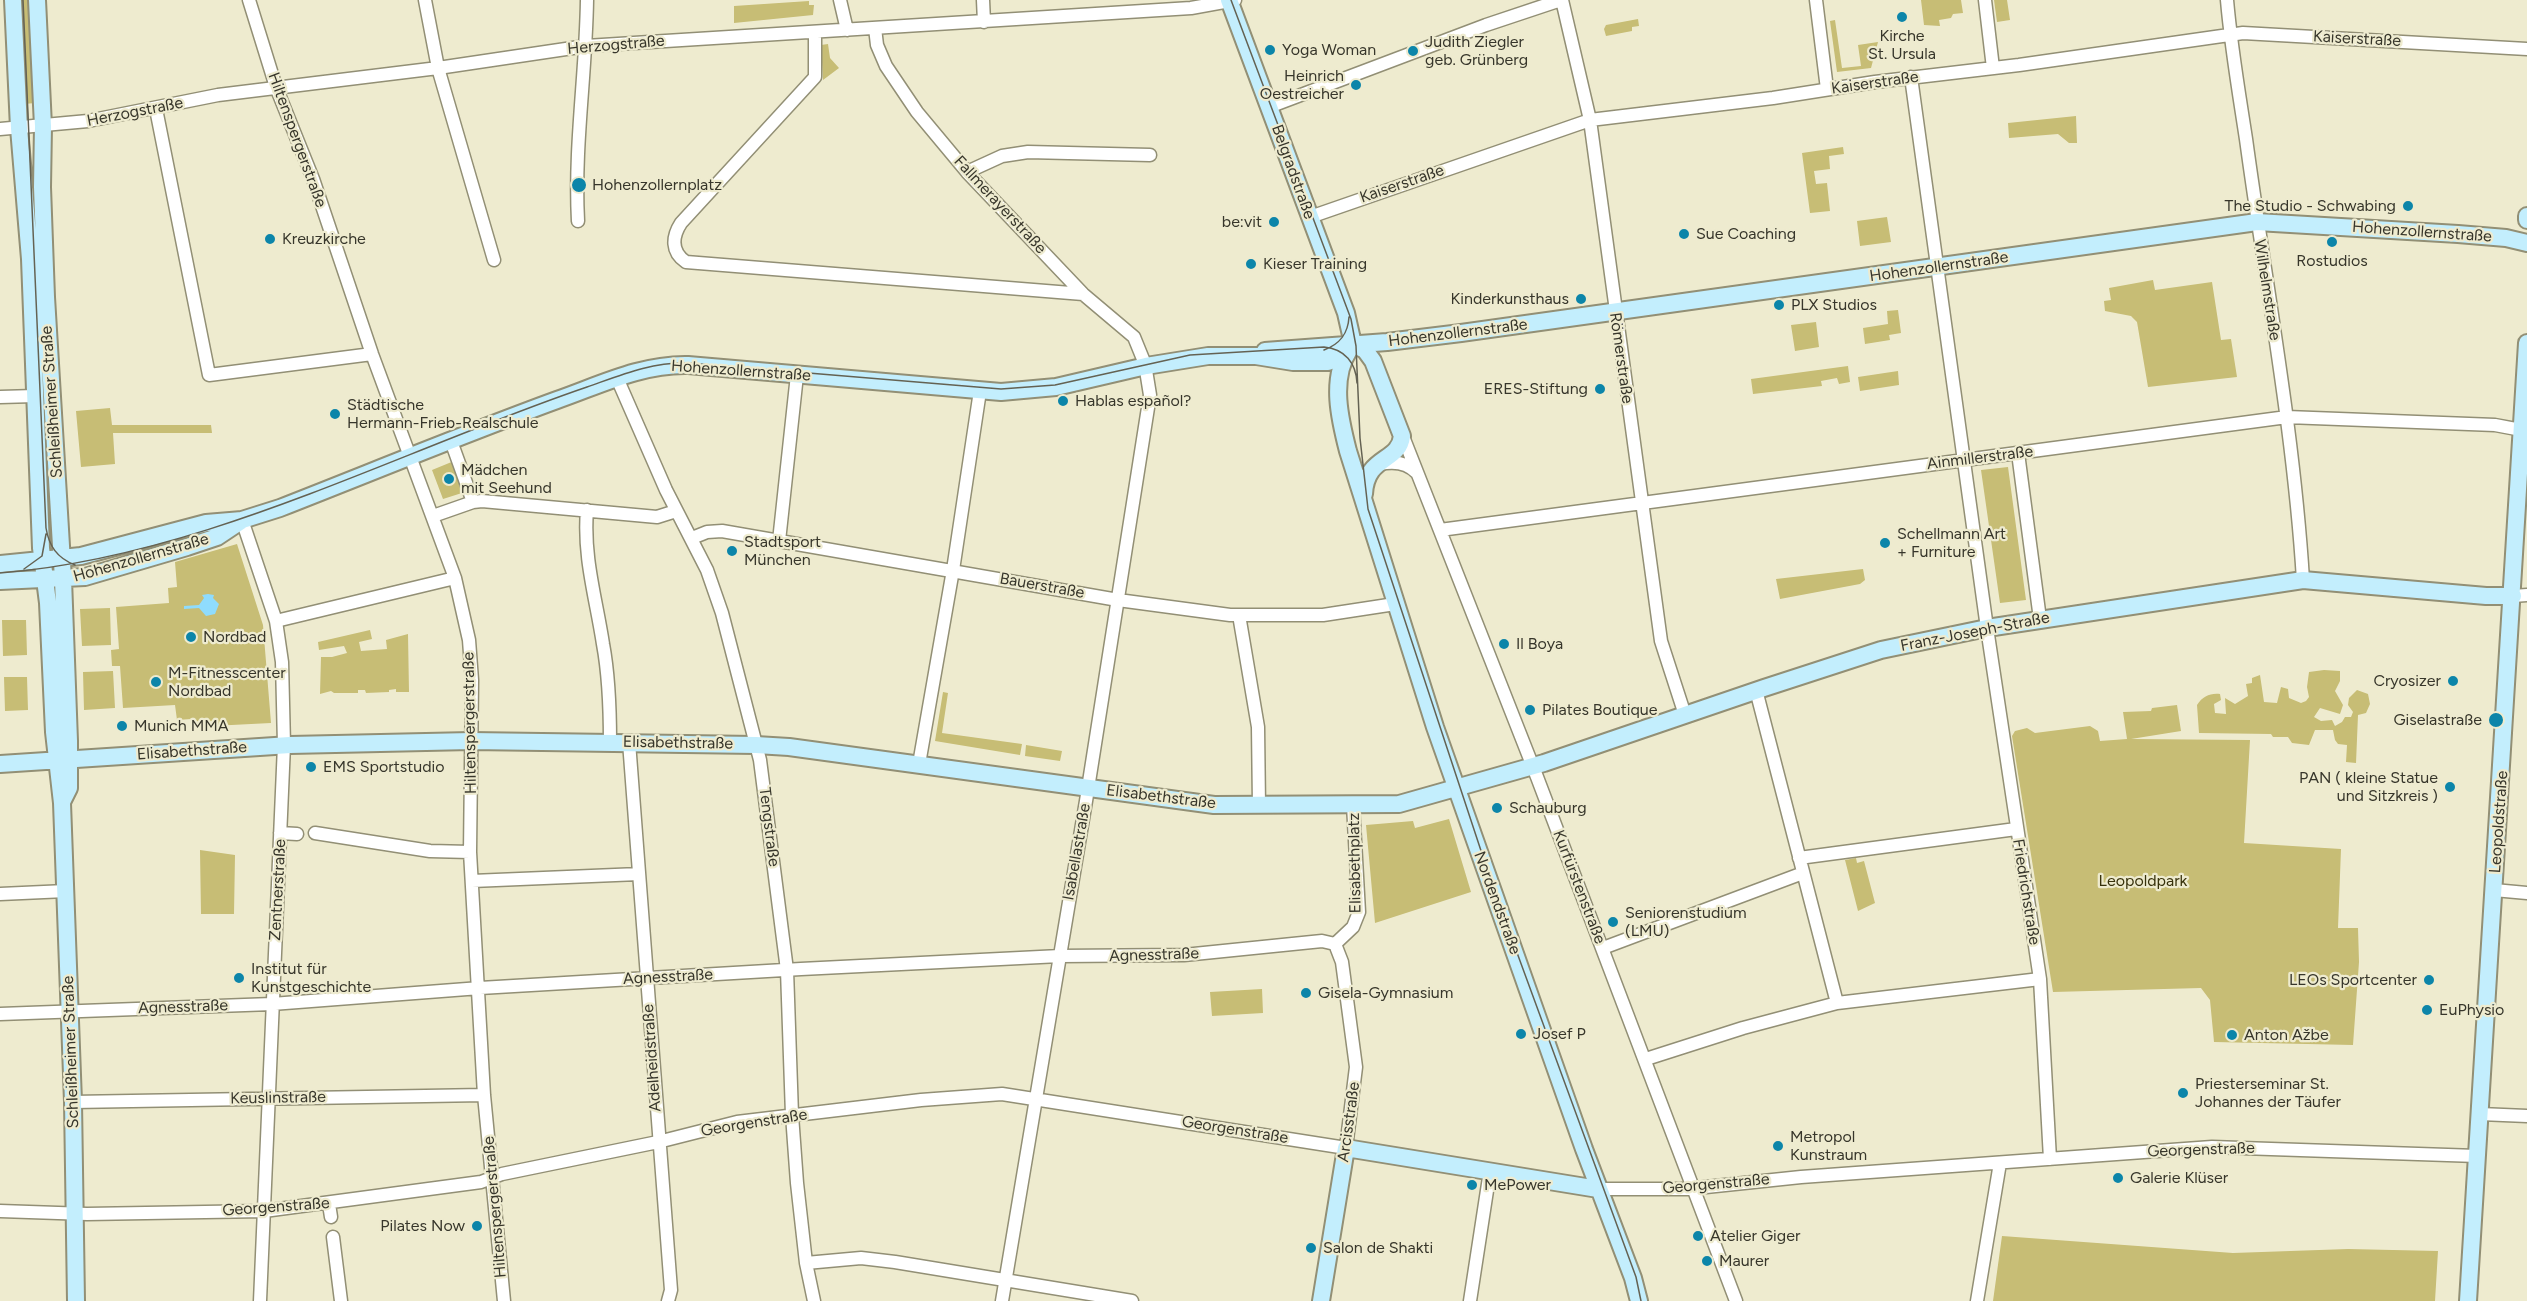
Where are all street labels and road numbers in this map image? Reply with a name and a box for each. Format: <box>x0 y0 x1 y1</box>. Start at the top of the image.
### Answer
street label: Kaiserstraße <box>2313 27 2401 51</box>
street label: Herzogstraße <box>567 31 665 59</box>
street label: Kaiserstraße <box>1830 67 1920 99</box>
street label: Hiltenspergerstraße <box>264 70 330 210</box>
street label: Herzogstraße <box>85 93 185 131</box>
street label: Belgradstraße <box>1267 122 1319 222</box>
street label: Fallmerayerstraße <box>950 152 1050 258</box>
street label: Kaiserstraße <box>1357 161 1447 207</box>
street label: Hohenzollernstraße <box>2352 218 2492 246</box>
street label: Wilhelmstraße <box>2250 238 2284 342</box>
street label: Hohenzollernstraße <box>1868 248 2010 286</box>
street label: Römerstraße <box>1605 311 1637 405</box>
street label: Hohenzollernstraße <box>1387 315 1529 351</box>
street label: Schleißheimer Straße <box>37 325 67 479</box>
street label: Hohenzollernstraße <box>671 357 811 385</box>
street label: Ainmillerstraße <box>1926 442 2034 474</box>
street label: Hohenzollernstraße <box>71 529 211 587</box>
street label: Bauerstraße <box>998 569 1086 603</box>
street label: Franz-Joseph-Straße <box>1899 608 2051 656</box>
street label: Hiltenspergerstraße <box>459 652 481 794</box>
street label: Elisabethstraße <box>623 732 733 754</box>
street label: Elisabethstraße <box>136 738 248 764</box>
street label: Leopoldstraße <box>2486 770 2512 874</box>
street label: Elisabethstraße <box>1105 781 1217 813</box>
street label: Tengstraße <box>755 786 783 868</box>
street label: Isabellastraße <box>1059 802 1095 902</box>
street label: Elisabethplatz <box>1345 813 1365 913</box>
street label: Kurfürstenstraße <box>1548 827 1610 947</box>
street label: Friedrichstraße <box>2008 838 2044 946</box>
street label: Zentnerstraße <box>266 839 290 941</box>
street label: Nordendstraße <box>1469 849 1525 957</box>
street label: Agnesstraße <box>1109 944 1199 966</box>
street label: Agnesstraße <box>623 965 713 989</box>
street label: Schleißheimer Straße <box>59 975 83 1129</box>
street label: Agnesstraße <box>138 996 228 1018</box>
street label: Adelheidstraße <box>639 1003 665 1113</box>
street label: Arcisstraße <box>1334 1081 1364 1163</box>
street label: Keuslinstraße <box>230 1088 326 1108</box>
street label: Georgenstraße <box>699 1105 809 1141</box>
street label: Georgenstraße <box>1180 1112 1290 1148</box>
street label: Hiltenspergerstraße <box>479 1135 511 1279</box>
street label: Georgenstraße <box>2147 1139 2255 1161</box>
street label: Georgenstraße <box>1662 1170 1770 1198</box>
street label: Georgenstraße <box>222 1194 330 1220</box>

